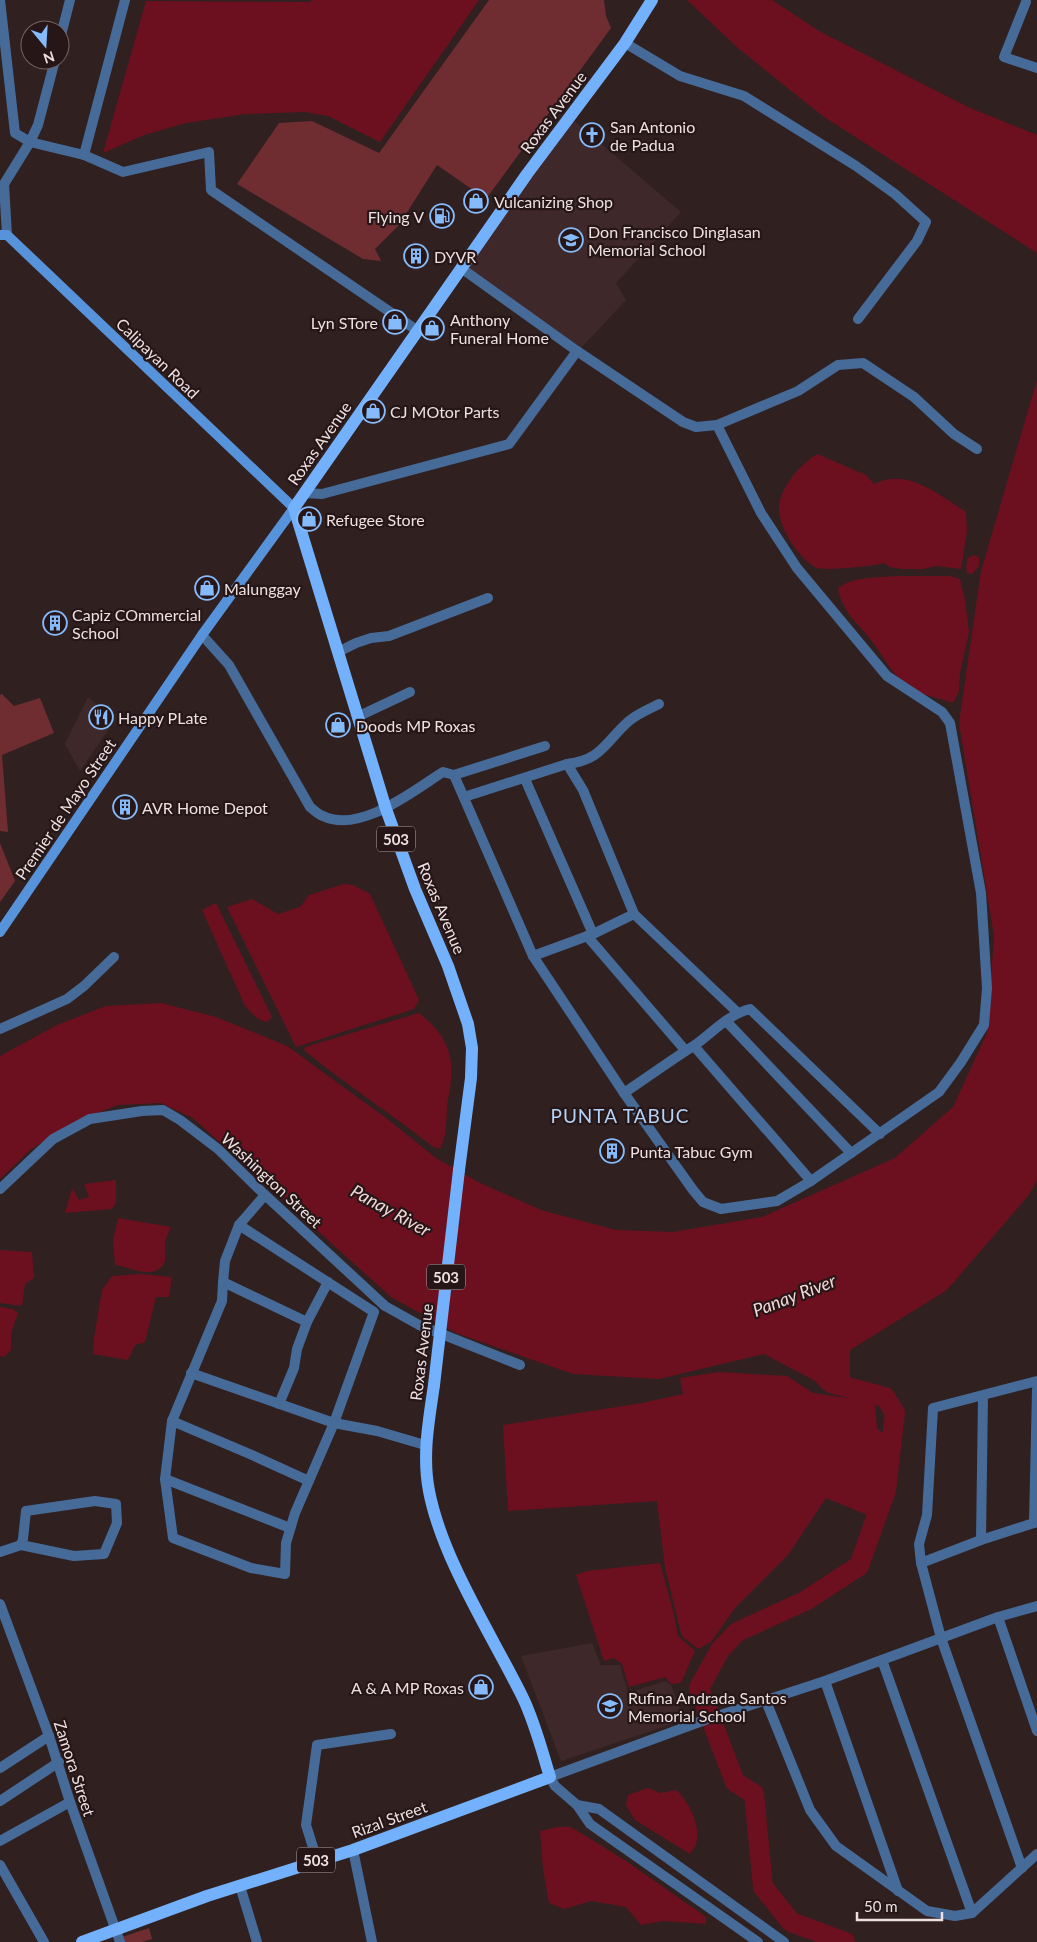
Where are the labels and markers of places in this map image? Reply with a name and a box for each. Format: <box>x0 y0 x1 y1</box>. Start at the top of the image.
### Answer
place label: San Antonio de Padua <box>610 117 695 154</box>
church icon: San Antonio de Padua <box>579 122 605 148</box>
shop icon: Vulcanizing Shop <box>463 188 489 214</box>
place label: Vulcanizing Shop <box>494 192 613 211</box>
fuel station icon: Flying V <box>429 203 455 229</box>
place label: Flying V <box>368 207 424 226</box>
place label: Don Francisco Dinglasan Memorial School <box>588 222 761 259</box>
school or university icon: Don Francisco Dinglasan Memorial School <box>558 227 584 253</box>
building icon: DYVR <box>403 243 429 269</box>
place label: DYVR <box>434 247 476 266</box>
shop icon: Lyn STore <box>382 309 408 335</box>
place label: Anthony Funeral Home <box>450 310 549 347</box>
place label: Lyn STore <box>311 313 378 332</box>
shop icon: Anthony Funeral Home <box>419 315 445 341</box>
shop icon: CJ MOtor Parts <box>360 398 386 424</box>
place label: CJ MOtor Parts <box>390 402 499 421</box>
shop icon: Refugee Store <box>296 506 322 532</box>
place label: Refugee Store <box>326 510 425 529</box>
shop icon: Malunggay <box>194 575 220 601</box>
place label: Malunggay <box>224 579 302 598</box>
place label: Capiz COmmercial School <box>72 605 201 642</box>
building icon: Capiz COmmercial School <box>42 610 68 636</box>
restaurant icon: Happy PLate <box>88 704 114 730</box>
place label: Happy PLate <box>118 708 207 727</box>
shop icon: Doods MP Roxas <box>325 712 351 738</box>
place label: Doods MP Roxas <box>356 716 475 735</box>
building icon: AVR Home Depot <box>112 794 138 820</box>
place label: AVR Home Depot <box>142 798 268 817</box>
building icon: Punta Tabuc Gym <box>599 1138 625 1164</box>
place label: Punta Tabuc Gym <box>630 1142 753 1161</box>
shop icon: A & A MP Roxas <box>468 1674 494 1700</box>
place label: A & A MP Roxas <box>351 1678 464 1697</box>
place label: Rufina Andrada Santos Memorial School <box>628 1688 787 1725</box>
school or university icon: Rufina Andrada Santos Memorial School <box>597 1693 623 1719</box>

